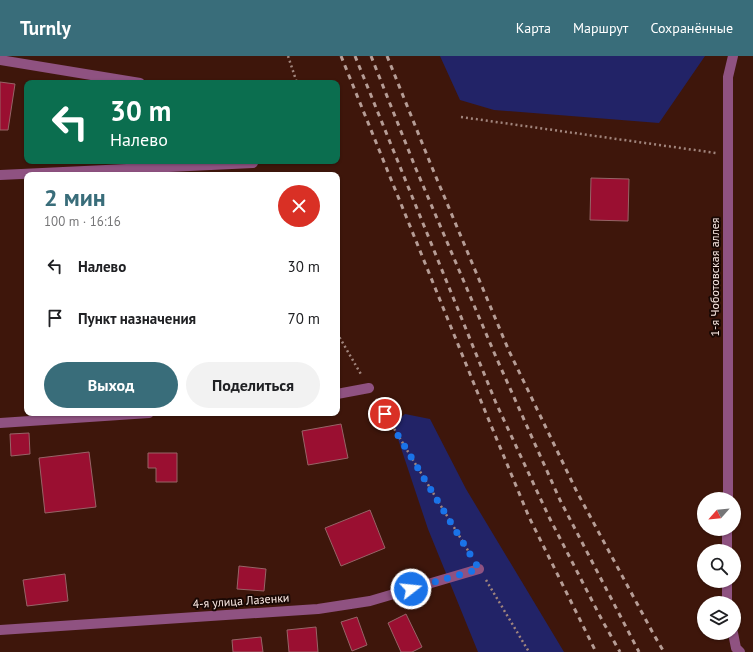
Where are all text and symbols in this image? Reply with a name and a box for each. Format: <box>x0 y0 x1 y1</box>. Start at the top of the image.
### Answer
text: Turnly <box>20 16 71 40</box>
text: Карта <box>516 19 551 37</box>
text: Маршрут <box>573 19 628 37</box>
text: Сохранённые <box>650 19 733 37</box>
text: 30 m <box>110 92 171 129</box>
icon: left <box>44 96 96 148</box>
text: Налево <box>110 128 168 151</box>
text: 2 мин <box>44 182 106 213</box>
button: close <box>278 185 320 227</box>
text: 100 m · 16:16 <box>44 213 121 230</box>
street label: 1-я Чоботовская аллея <box>707 218 722 336</box>
icon: left <box>44 255 66 277</box>
text: Налево <box>78 257 126 276</box>
text: 30 m <box>287 257 320 276</box>
icon: arrive <box>44 307 66 329</box>
text: Пункт назначения <box>78 309 196 328</box>
text: 70 m <box>287 309 320 328</box>
button: Выход <box>44 362 178 408</box>
button: Поделиться <box>186 362 320 408</box>
pin <box>368 397 402 431</box>
icon: arrive <box>374 403 396 425</box>
north arrow <box>697 492 741 536</box>
map controls <box>697 492 741 640</box>
button: search <box>697 544 741 588</box>
position arrow <box>390 568 432 610</box>
street label: 4-я улица Лазенки <box>192 590 290 611</box>
button: layers <box>697 596 741 640</box>

